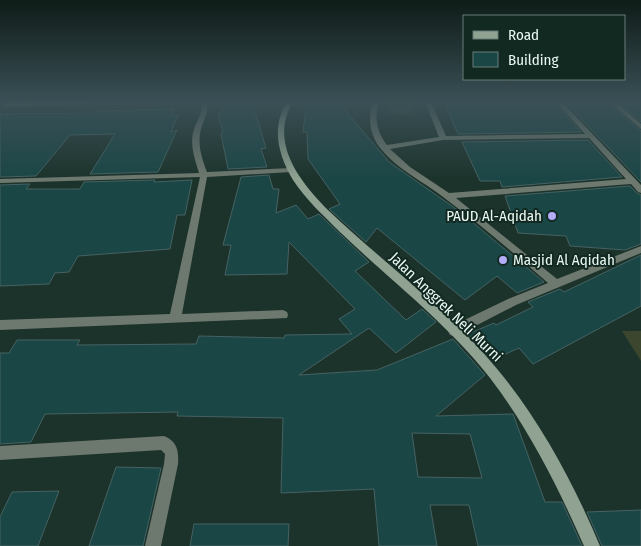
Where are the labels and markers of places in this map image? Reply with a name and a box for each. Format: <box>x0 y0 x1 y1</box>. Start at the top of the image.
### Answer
place label: PAUD Al-Aqidah <box>446 207 542 225</box>
marker: PAUD Al-Aqidah <box>546 210 558 222</box>
place label: Masjid Al Aqidah <box>513 251 615 269</box>
marker: Masjid Al Aqidah <box>497 254 509 266</box>

